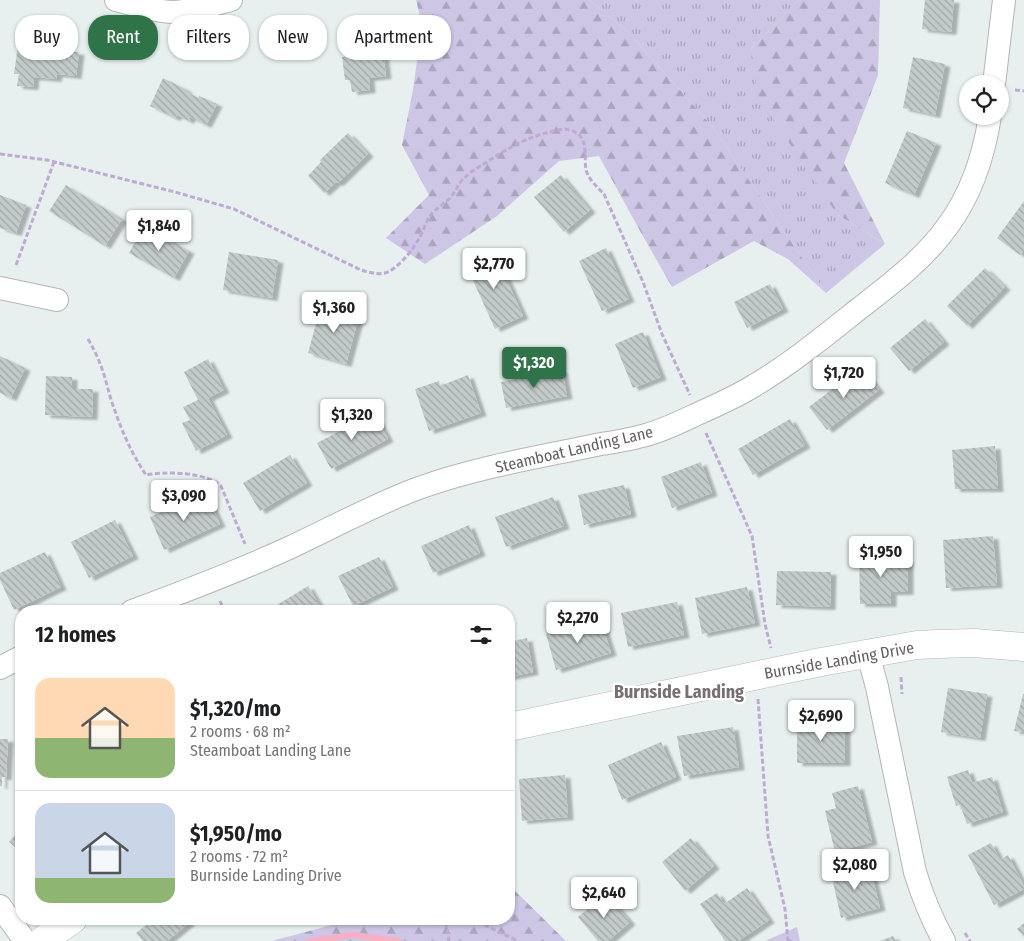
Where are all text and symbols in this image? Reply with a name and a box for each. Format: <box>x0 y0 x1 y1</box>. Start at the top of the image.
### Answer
chip: Buy <box>15 15 78 60</box>
chip: Rent <box>88 15 158 60</box>
chip: Filters <box>168 15 249 60</box>
chip: New <box>259 15 327 60</box>
chip: Apartment <box>337 15 451 60</box>
map controls <box>959 75 1009 125</box>
button: locate <box>959 75 1009 125</box>
pin: $1,840 <box>118 210 200 252</box>
text: $1,840 <box>137 216 181 235</box>
pin: $2,770 <box>453 248 535 290</box>
text: $2,770 <box>473 254 515 273</box>
pin: $1,360 <box>293 292 375 334</box>
text: $1,360 <box>313 298 355 317</box>
pin: $1,320 <box>493 346 575 389</box>
text: $1,320 <box>513 353 555 372</box>
pin: $1,720 <box>803 356 885 399</box>
text: $1,720 <box>824 363 864 382</box>
pin: $1,320 <box>311 398 393 441</box>
text: $1,320 <box>331 405 373 424</box>
street label: Steamboat Landing Lane <box>493 422 655 477</box>
pin: $3,090 <box>143 480 225 522</box>
text: $3,090 <box>162 486 206 505</box>
pin: $1,950 <box>840 536 922 578</box>
text: $1,950 <box>860 542 902 561</box>
pin: $2,270 <box>537 602 619 644</box>
text: $2,270 <box>557 608 599 627</box>
icon: filters <box>467 621 495 649</box>
text: 12 homes <box>35 622 116 648</box>
street label: Burnside Landing Drive <box>763 638 916 683</box>
district label: Burnside Landing <box>614 681 744 703</box>
text: $1,320/mo <box>190 696 281 722</box>
icon: home <box>75 698 135 758</box>
pin: $2,690 <box>780 700 862 742</box>
text: $2,690 <box>799 706 843 725</box>
text: 2 rooms · 68 m² <box>190 722 291 741</box>
text: Steamboat Landing Lane <box>190 741 351 760</box>
text: $1,950/mo <box>190 821 282 847</box>
icon: home <box>75 823 135 883</box>
text: 2 rooms · 72 m² <box>190 847 288 866</box>
pin: $2,080 <box>814 848 896 891</box>
text: $2,080 <box>833 855 877 874</box>
text: Burnside Landing Drive <box>190 866 342 885</box>
pin: $2,640 <box>563 876 645 919</box>
text: $2,640 <box>582 883 626 902</box>

